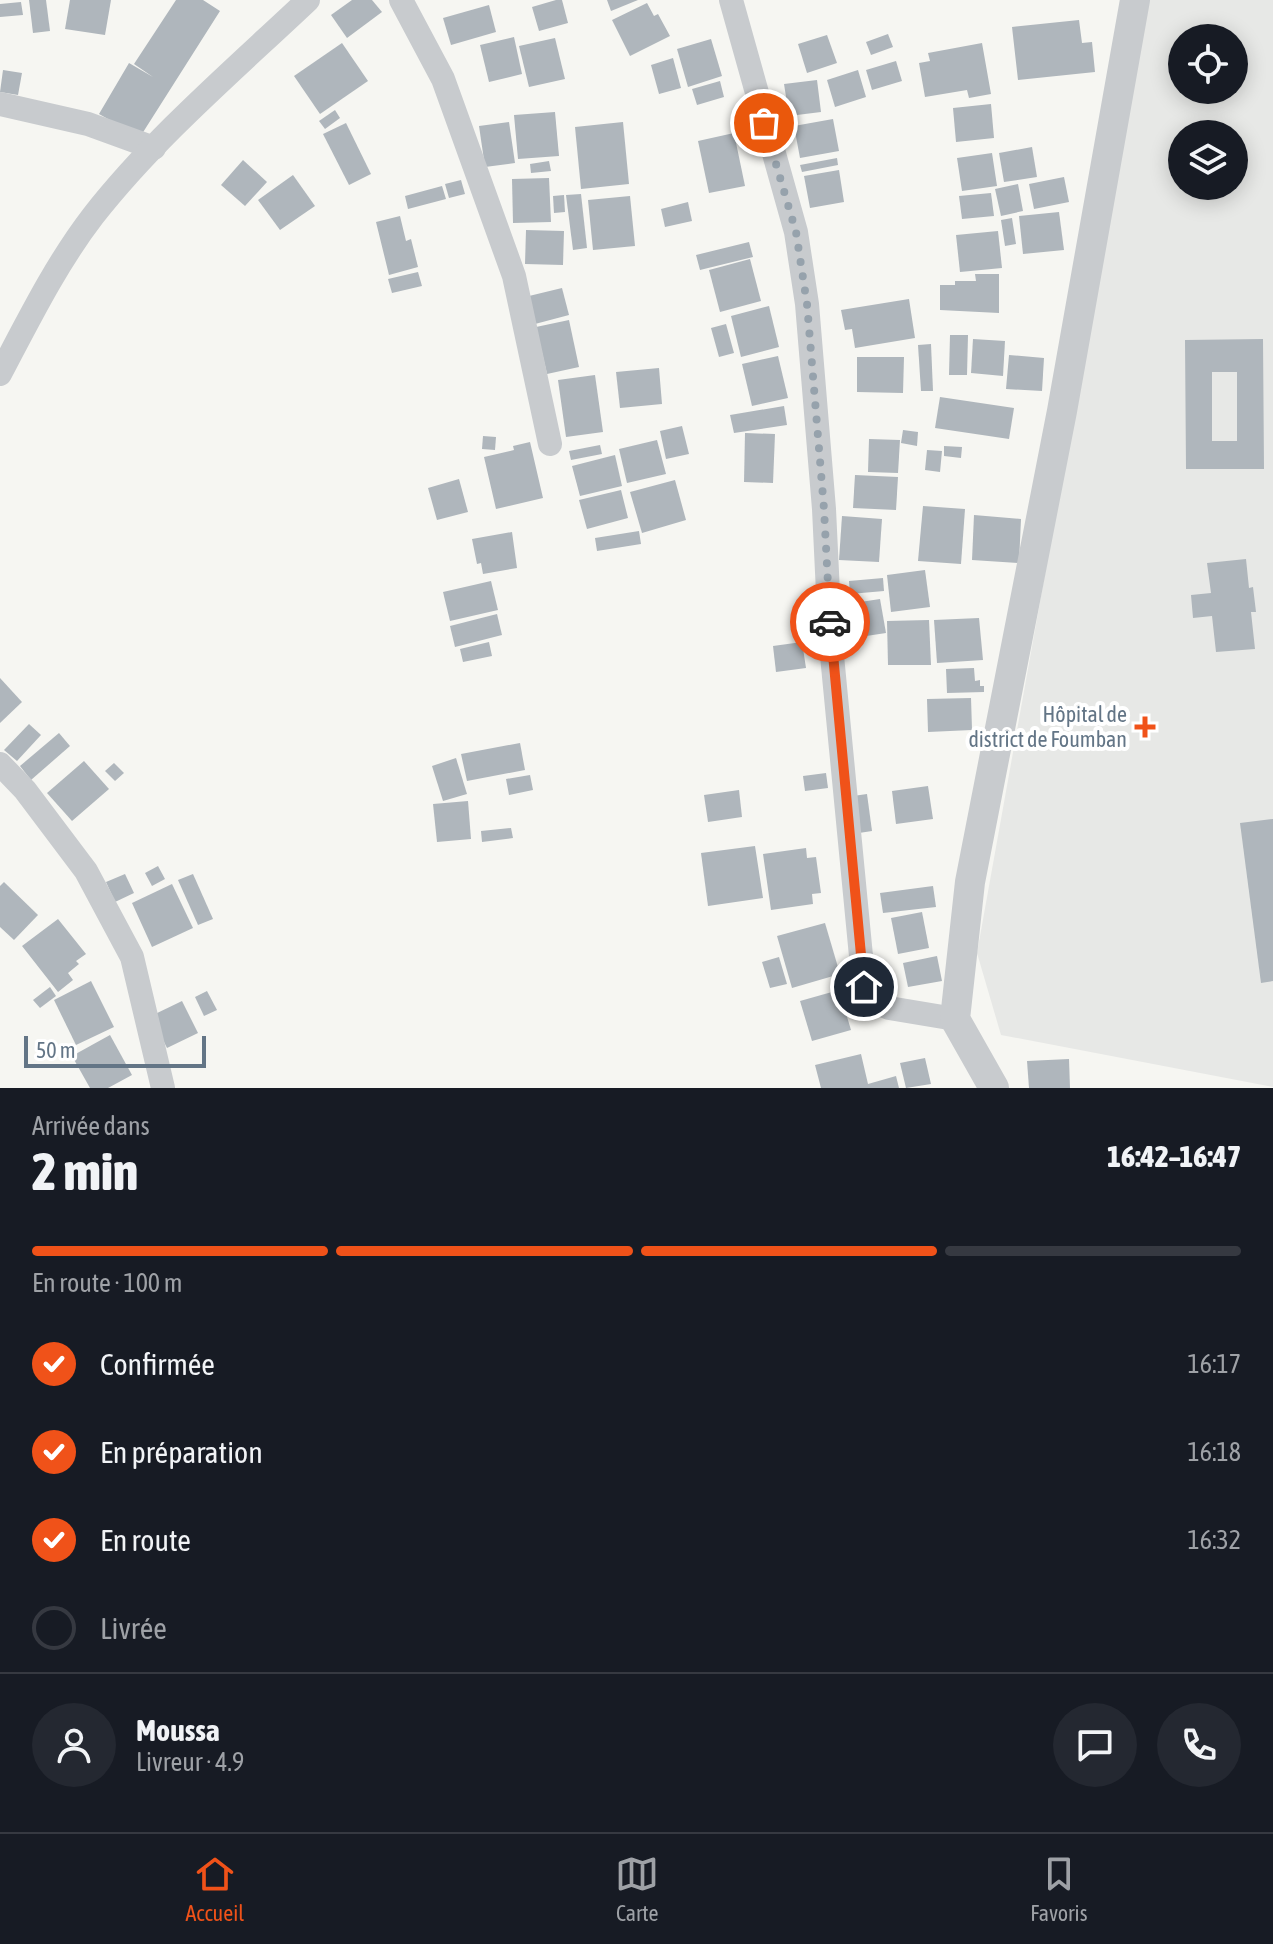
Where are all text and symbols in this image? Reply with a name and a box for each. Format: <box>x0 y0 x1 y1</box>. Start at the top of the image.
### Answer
map controls <box>1168 24 1248 200</box>
button: locate <box>1168 24 1248 104</box>
pin <box>730 89 798 157</box>
icon: bag <box>742 101 786 145</box>
button: layers <box>1168 120 1248 200</box>
courier <box>790 582 870 662</box>
icon: car <box>808 600 852 644</box>
place label: Hôpital de district de Foumban <box>968 701 1127 752</box>
marker: Hôpital de district de Foumban <box>1134 716 1156 738</box>
pin <box>830 953 898 1021</box>
icon: home <box>842 965 886 1009</box>
scale bar <box>24 1032 206 1068</box>
text: 50 m <box>36 1037 76 1063</box>
text: Arrivée dans <box>32 1111 150 1141</box>
text: 16:42–16:47 <box>1107 1139 1241 1173</box>
text: 2 min <box>32 1141 138 1201</box>
text: En route · 100 m <box>32 1268 182 1298</box>
icon: check <box>32 1342 76 1386</box>
text: Confirmée <box>100 1347 215 1381</box>
text: 16:17 <box>1187 1349 1241 1379</box>
icon: check <box>32 1430 76 1474</box>
text: En préparation <box>100 1435 263 1469</box>
text: 16:18 <box>1187 1437 1241 1467</box>
icon: check <box>32 1518 76 1562</box>
text: En route <box>100 1523 191 1557</box>
text: 16:32 <box>1187 1525 1241 1555</box>
text: Livrée <box>100 1611 167 1645</box>
button: person <box>32 1703 116 1787</box>
button: chat <box>1053 1703 1137 1787</box>
button: phone <box>1157 1703 1241 1787</box>
text: Moussa <box>136 1713 220 1747</box>
text: Livreur · 4.9 <box>136 1747 244 1777</box>
tab: Accueil <box>186 1852 244 1926</box>
tab: Carte <box>615 1852 659 1926</box>
tab: Favoris <box>1030 1852 1087 1926</box>

